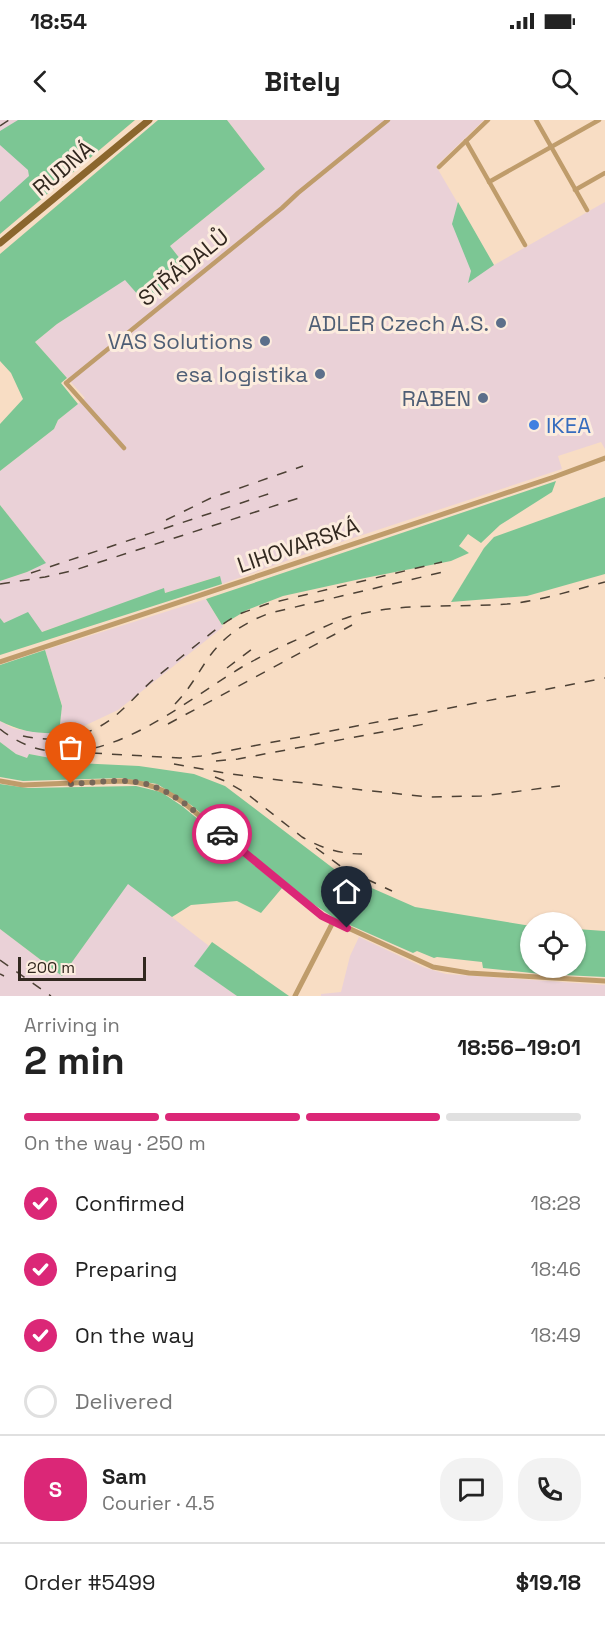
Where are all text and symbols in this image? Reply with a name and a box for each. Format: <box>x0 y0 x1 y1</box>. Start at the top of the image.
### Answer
text: 18:54 <box>30 7 87 35</box>
text: Bitely <box>264 64 341 99</box>
icon: back <box>24 65 57 98</box>
icon: search <box>548 65 581 98</box>
street label: RUDNÁ <box>27 134 100 202</box>
street label: STŘÁDALŮ <box>132 222 234 312</box>
place label: ADLER Czech A.S. <box>308 309 489 337</box>
marker: ADLER Czech A.S. <box>494 316 508 330</box>
place label: VAS Solutions <box>107 327 253 355</box>
marker: VAS Solutions <box>258 334 272 348</box>
place label: esa logistika <box>176 360 308 388</box>
marker: esa logistika <box>313 367 327 381</box>
place label: RABEN <box>402 384 471 412</box>
marker: RABEN <box>476 391 490 405</box>
place label: IKEA <box>546 411 591 439</box>
marker: IKEA <box>527 418 541 432</box>
street label: LIHOVARSKÁ <box>233 511 363 579</box>
pin <box>45 722 96 784</box>
icon: bag <box>54 731 87 764</box>
courier <box>192 804 252 864</box>
icon: car <box>206 818 239 851</box>
pin <box>321 866 372 928</box>
icon: home <box>330 875 363 908</box>
map controls <box>520 912 586 978</box>
button: locate <box>520 912 586 978</box>
scale bar <box>18 954 146 982</box>
text: 200 m <box>27 957 75 978</box>
text: Arriving in <box>24 1012 120 1038</box>
text: 18:56–19:01 <box>457 1033 581 1061</box>
text: 2 min <box>24 1036 125 1085</box>
text: On the way · 250 m <box>24 1130 206 1156</box>
icon: check <box>24 1187 57 1220</box>
text: Confirmed <box>75 1189 185 1217</box>
text: 18:28 <box>531 1190 581 1216</box>
icon: check <box>24 1253 57 1286</box>
text: Preparing <box>75 1255 177 1283</box>
text: 18:46 <box>530 1256 581 1282</box>
icon: check <box>24 1319 57 1352</box>
text: On the way <box>75 1321 194 1349</box>
text: 18:49 <box>530 1322 581 1348</box>
text: Delivered <box>75 1387 173 1415</box>
button: chat <box>440 1458 503 1521</box>
button: phone <box>518 1458 581 1521</box>
text: Sam <box>102 1462 147 1490</box>
text: S <box>49 1475 62 1503</box>
text: Courier · 4.5 <box>102 1490 215 1516</box>
text: Order #5499 <box>24 1568 155 1596</box>
text: $19.18 <box>516 1568 581 1596</box>

